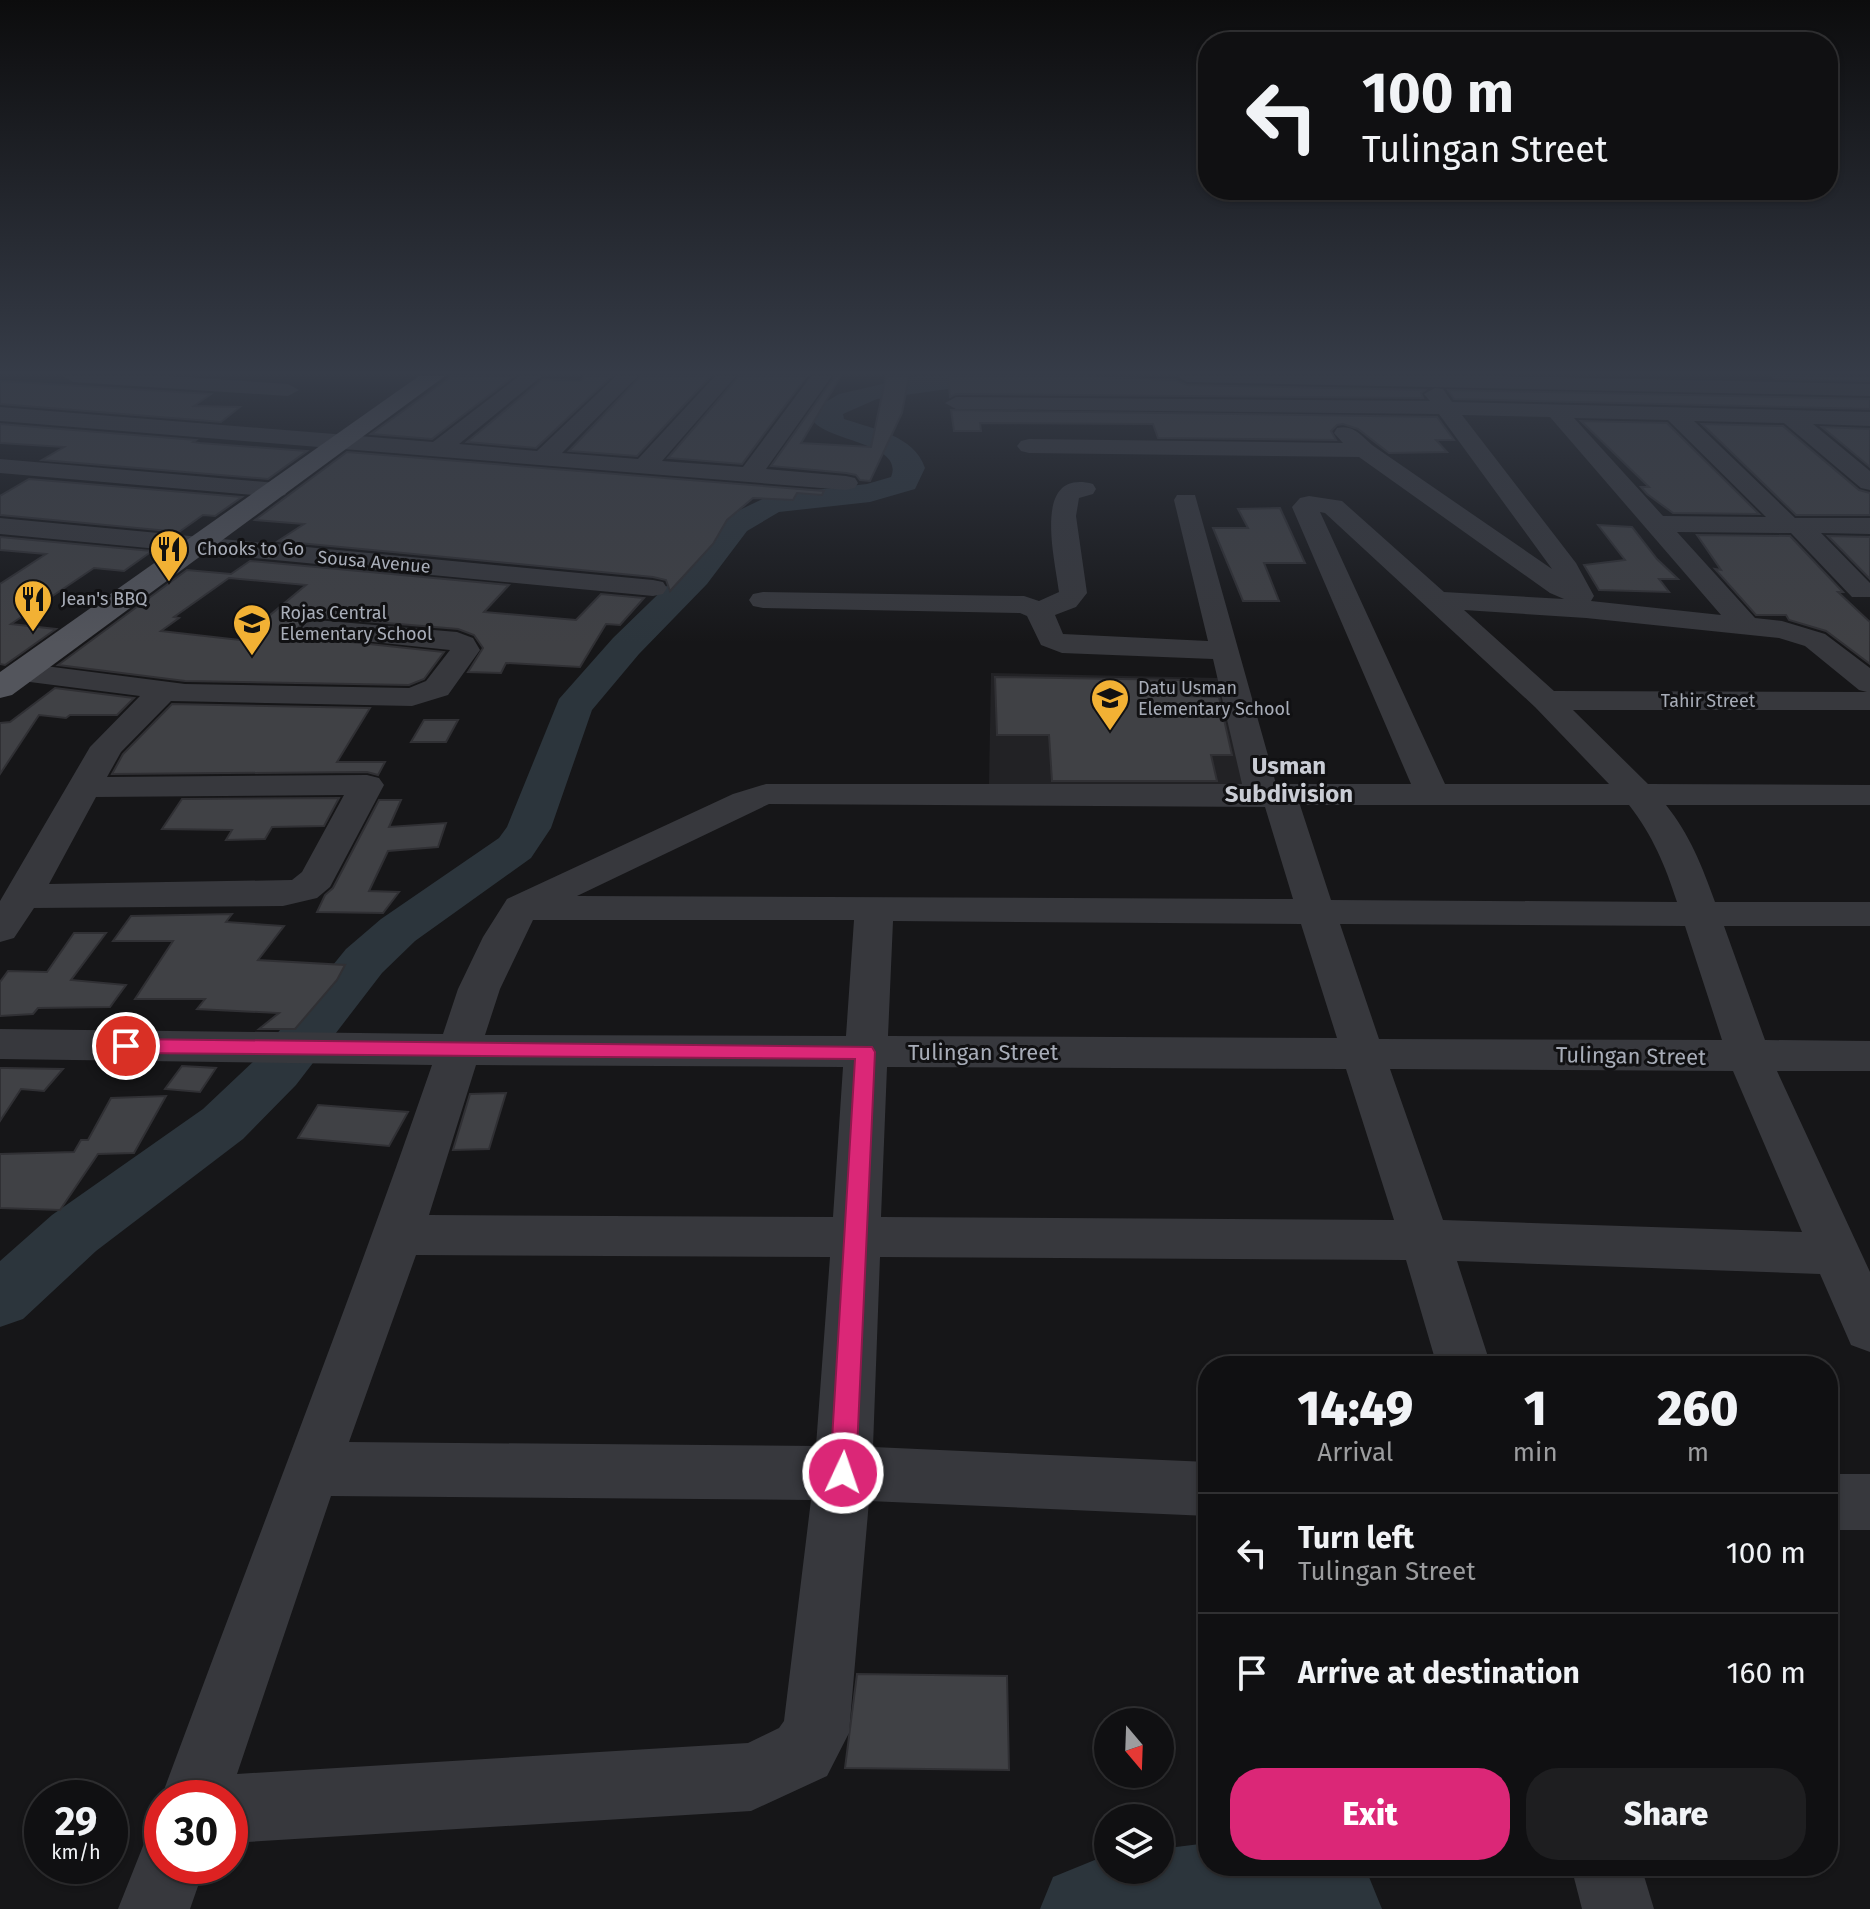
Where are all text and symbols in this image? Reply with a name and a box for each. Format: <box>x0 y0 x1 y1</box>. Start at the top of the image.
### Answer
text: 100 m <box>1362 60 1514 127</box>
icon: left <box>1230 64 1334 168</box>
text: Tulingan Street <box>1362 128 1608 172</box>
restaurant icon: Chooks to Go <box>148 528 190 583</box>
place label: Chooks to Go <box>197 538 304 560</box>
street label: Sousa Avenue <box>317 546 431 578</box>
restaurant icon: Jean's BBQ <box>12 578 54 633</box>
place label: Jean's BBQ <box>61 588 148 610</box>
school or university icon: Rojas Central Elementary School <box>231 602 273 657</box>
place label: Rojas Central Elementary School <box>280 602 432 645</box>
school or university icon: Datu Usman Elementary School <box>1089 677 1131 732</box>
place label: Datu Usman Elementary School <box>1138 677 1290 720</box>
street label: Tahir Street <box>1661 690 1756 712</box>
district label: Usman Subdivision <box>1225 752 1353 808</box>
pin <box>92 1012 160 1080</box>
icon: arrive <box>104 1024 148 1068</box>
street label: Tulingan Street <box>908 1039 1058 1066</box>
street label: Tulingan Street <box>1556 1041 1706 1071</box>
text: 14:49 <box>1298 1380 1413 1438</box>
text: 1 <box>1524 1380 1547 1438</box>
text: 260 <box>1657 1380 1738 1438</box>
position arrow <box>801 1431 885 1515</box>
text: Arrival <box>1317 1437 1394 1468</box>
text: min <box>1513 1437 1558 1468</box>
text: m <box>1687 1437 1709 1468</box>
text: Turn left <box>1298 1520 1414 1556</box>
icon: left <box>1230 1531 1274 1575</box>
text: 100 m <box>1726 1535 1806 1571</box>
text: Tulingan Street <box>1298 1556 1476 1587</box>
icon: arrive <box>1230 1651 1274 1695</box>
text: Arrive at destination <box>1298 1655 1580 1691</box>
text: 160 m <box>1727 1655 1806 1691</box>
north arrow <box>1094 1708 1174 1788</box>
map controls <box>1094 1708 1174 1884</box>
button: Exit <box>1230 1768 1510 1860</box>
button: Share <box>1526 1768 1806 1860</box>
speed limit sign: 30 <box>144 1780 248 1884</box>
text: 29 <box>55 1798 97 1846</box>
button: layers <box>1094 1804 1174 1884</box>
text: km/h <box>51 1840 101 1864</box>

